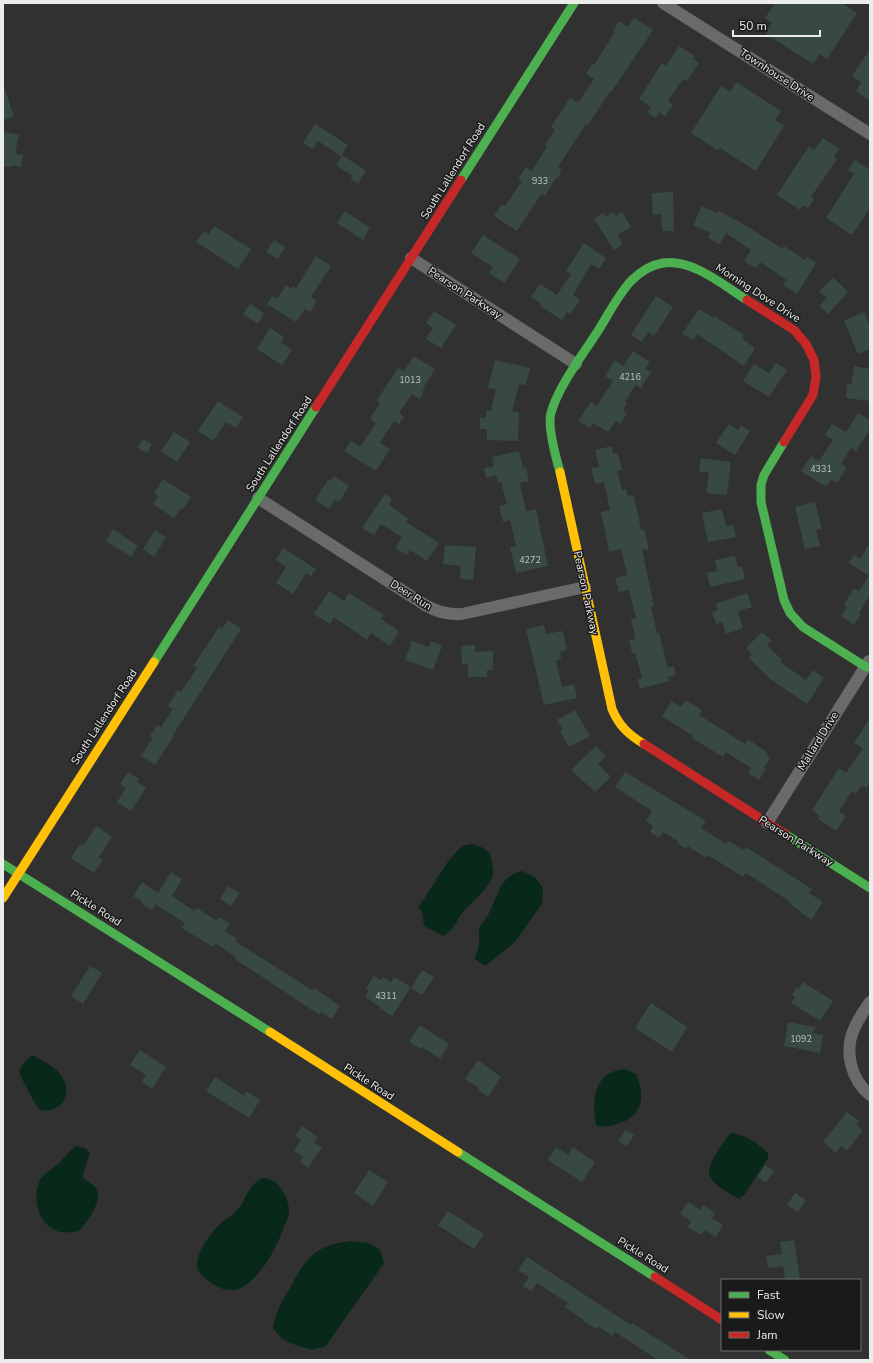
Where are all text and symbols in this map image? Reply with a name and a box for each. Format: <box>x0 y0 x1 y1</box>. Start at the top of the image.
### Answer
scale bar <box>733 12 820 38</box>
text: 50 m <box>739 18 767 34</box>
street label: Townhouse Drive <box>737 45 817 105</box>
street label: South Lallendorf Road <box>417 120 489 222</box>
house number: 933 <box>532 175 548 187</box>
street label: Morning Dove Drive <box>713 260 803 326</box>
street label: Pearson Parkway <box>425 264 505 323</box>
house number: 4216 <box>619 371 641 383</box>
house number: 1013 <box>399 374 421 386</box>
street label: South Lallendorf Road <box>242 393 316 495</box>
house number: 4331 <box>810 463 832 475</box>
street label: Pearson Parkway <box>570 550 602 637</box>
house number: 4272 <box>519 554 541 566</box>
street label: Deer Run <box>387 576 435 614</box>
street label: South Lallendorf Road <box>67 666 141 768</box>
street label: Mallard Drive <box>794 709 842 773</box>
street label: Pearson Parkway <box>756 812 836 870</box>
street label: Pickle Road <box>68 886 124 930</box>
house number: 4311 <box>375 990 397 1002</box>
house number: 1092 <box>790 1033 812 1045</box>
street label: Pickle Road <box>341 1060 397 1104</box>
street label: Pickle Road <box>615 1233 671 1277</box>
legend <box>721 1279 861 1351</box>
text: Fast <box>757 1287 780 1303</box>
text: Slow <box>757 1307 785 1323</box>
text: Jam <box>756 1327 778 1343</box>

